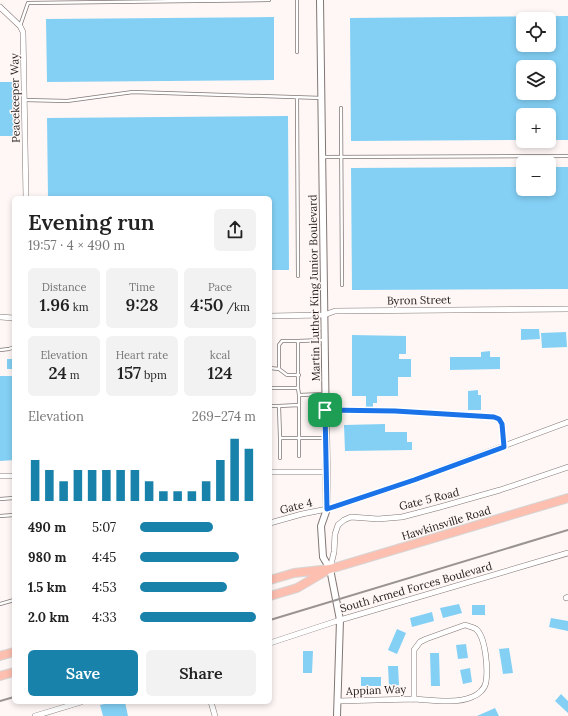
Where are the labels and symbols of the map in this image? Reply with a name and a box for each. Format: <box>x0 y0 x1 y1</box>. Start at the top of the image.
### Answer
street label: Peacekeeper Way <box>7 53 23 143</box>
street label: Martin Luther King Junior Boulevard <box>305 194 323 382</box>
street label: Byron Street <box>387 292 452 308</box>
pin <box>308 393 342 427</box>
street label: Gate 5 Road <box>397 485 461 513</box>
street label: Gate 4 <box>278 495 314 517</box>
street label: Hawkinsville Road <box>400 503 493 543</box>
street label: South Armed Forces Boulevard <box>338 558 494 615</box>
street label: Appian Way <box>345 682 407 698</box>

